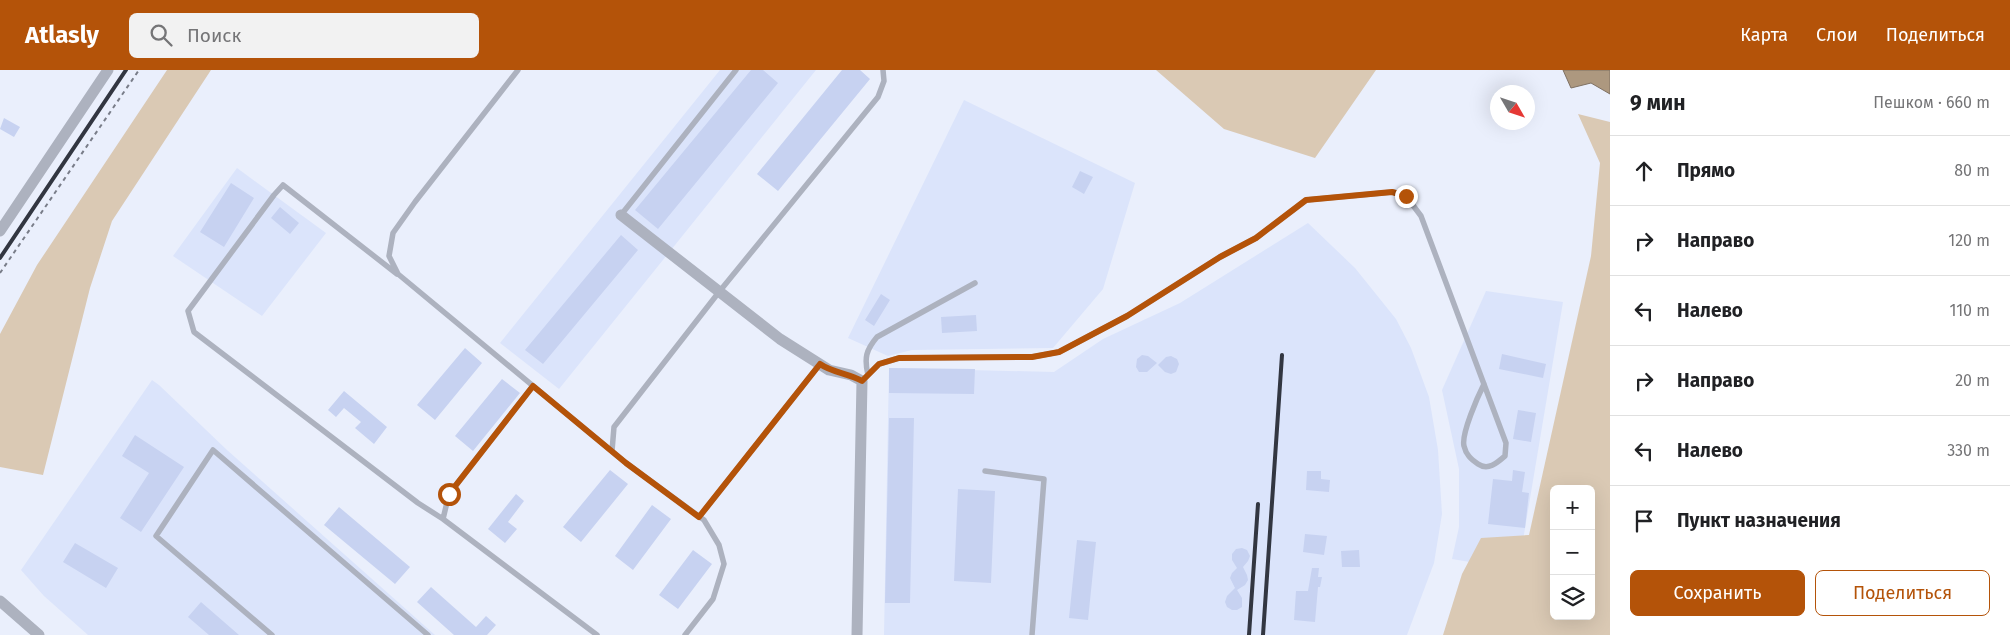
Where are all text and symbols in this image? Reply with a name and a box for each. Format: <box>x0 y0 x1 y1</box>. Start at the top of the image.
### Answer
search box <box>129 13 479 58</box>
text: Atlasly <box>25 21 99 49</box>
icon: search <box>147 21 175 49</box>
text: Поиск <box>187 24 241 47</box>
text: Карта <box>1740 24 1788 46</box>
text: Слои <box>1816 24 1858 46</box>
text: Поделиться <box>1886 24 1985 46</box>
north arrow <box>1490 85 1535 130</box>
text: 9 мин <box>1630 90 1686 116</box>
text: Пешком · 660 m <box>1873 93 1990 112</box>
icon: ahead <box>1630 157 1658 185</box>
text: Прямо <box>1677 159 1735 182</box>
text: 80 m <box>1954 161 1990 180</box>
route end <box>1395 185 1418 208</box>
icon: right <box>1630 227 1658 255</box>
text: Направо <box>1677 229 1754 252</box>
text: 120 m <box>1948 231 1990 250</box>
icon: left <box>1630 297 1658 325</box>
text: Налево <box>1677 299 1743 322</box>
text: 110 m <box>1949 301 1990 320</box>
icon: right <box>1630 367 1658 395</box>
text: Направо <box>1677 369 1754 392</box>
text: 20 m <box>1955 371 1990 390</box>
icon: left <box>1630 437 1658 465</box>
text: Налево <box>1677 439 1743 462</box>
text: 330 m <box>1947 441 1990 460</box>
route start <box>438 483 461 506</box>
map controls <box>1550 485 1595 620</box>
button: + <box>1550 485 1595 530</box>
icon: arrive <box>1630 507 1658 535</box>
text: Пункт назначения <box>1677 509 1841 532</box>
button: − <box>1550 530 1595 575</box>
button: Сохранить <box>1630 570 1805 616</box>
button: Поделиться <box>1815 570 1990 616</box>
button: layers <box>1550 575 1595 620</box>

